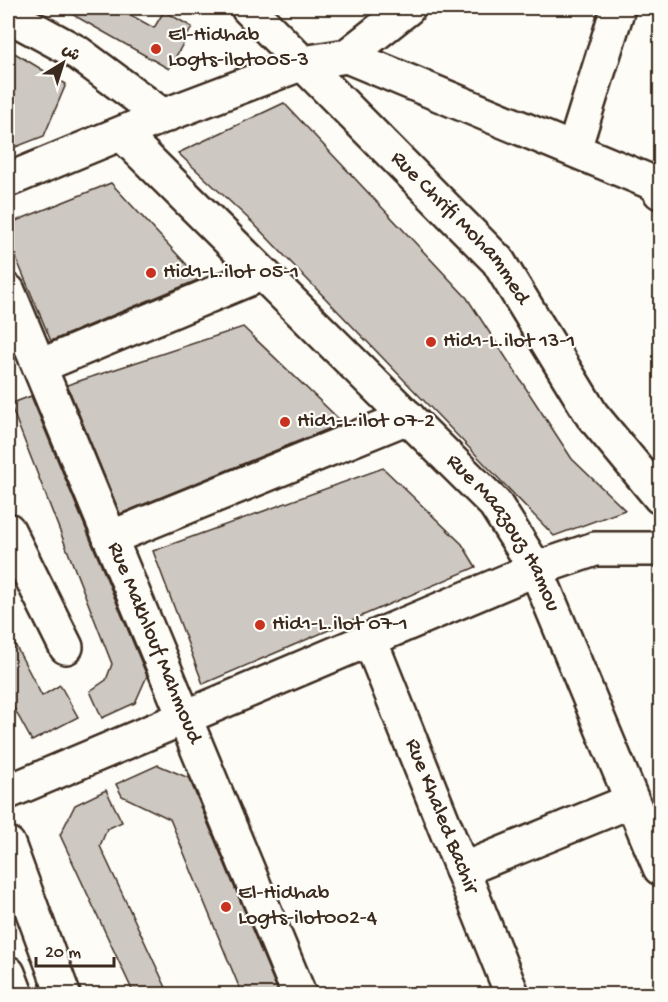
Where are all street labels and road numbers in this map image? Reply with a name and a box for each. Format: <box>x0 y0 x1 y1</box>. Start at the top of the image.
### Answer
street label: Rue Chrifi Mohammed <box>384 146 536 312</box>
street label: Rue Maazouz Hamou <box>440 449 565 616</box>
street label: Rue Makhlouf Mahmoud <box>100 538 208 750</box>
street label: Rue Khaled Bachir <box>398 735 484 899</box>

